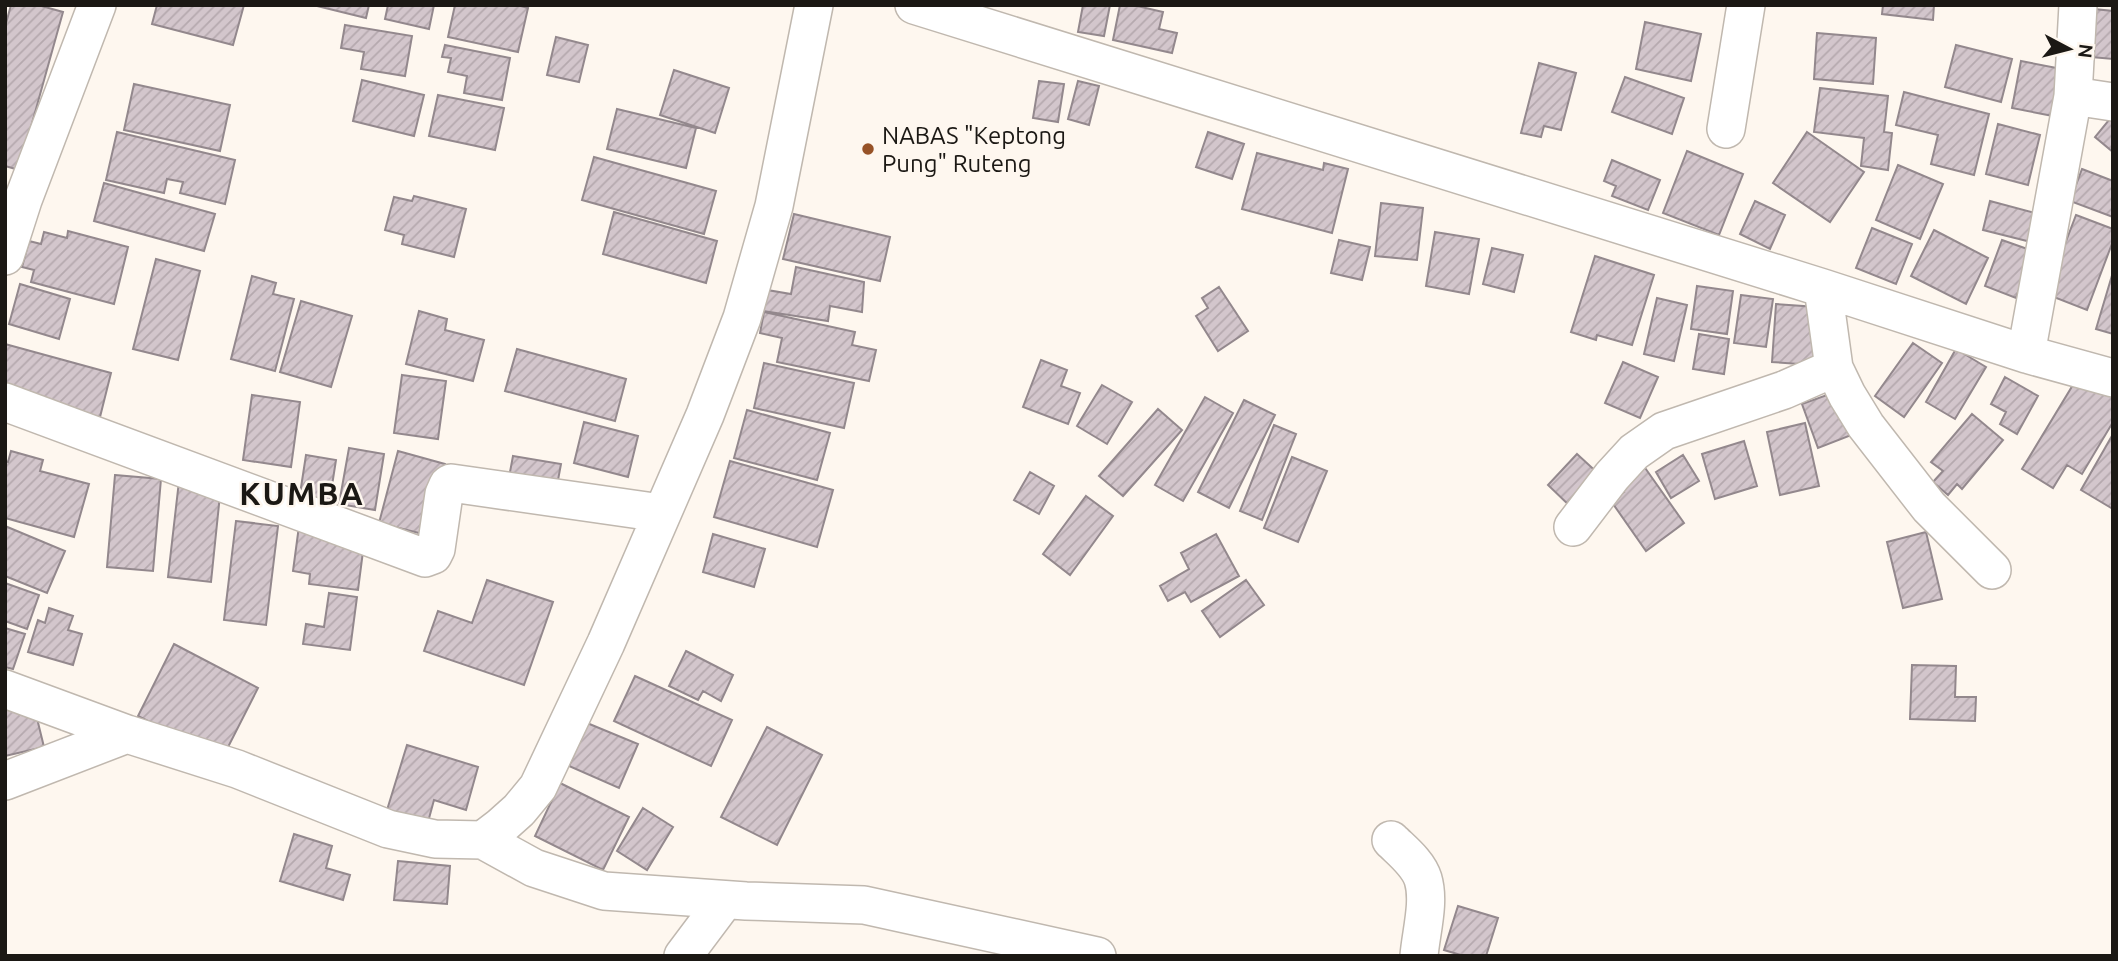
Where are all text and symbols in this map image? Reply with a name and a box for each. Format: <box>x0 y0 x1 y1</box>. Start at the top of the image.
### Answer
north arrow <box>2034 14 2104 84</box>
text: N <box>2074 43 2098 59</box>
place label: NABAS "Keptong Pung" Ruteng <box>882 122 1066 177</box>
marker: NABAS "Keptong Pung" Ruteng <box>860 141 876 157</box>
district label: KUMBA <box>239 475 365 511</box>

